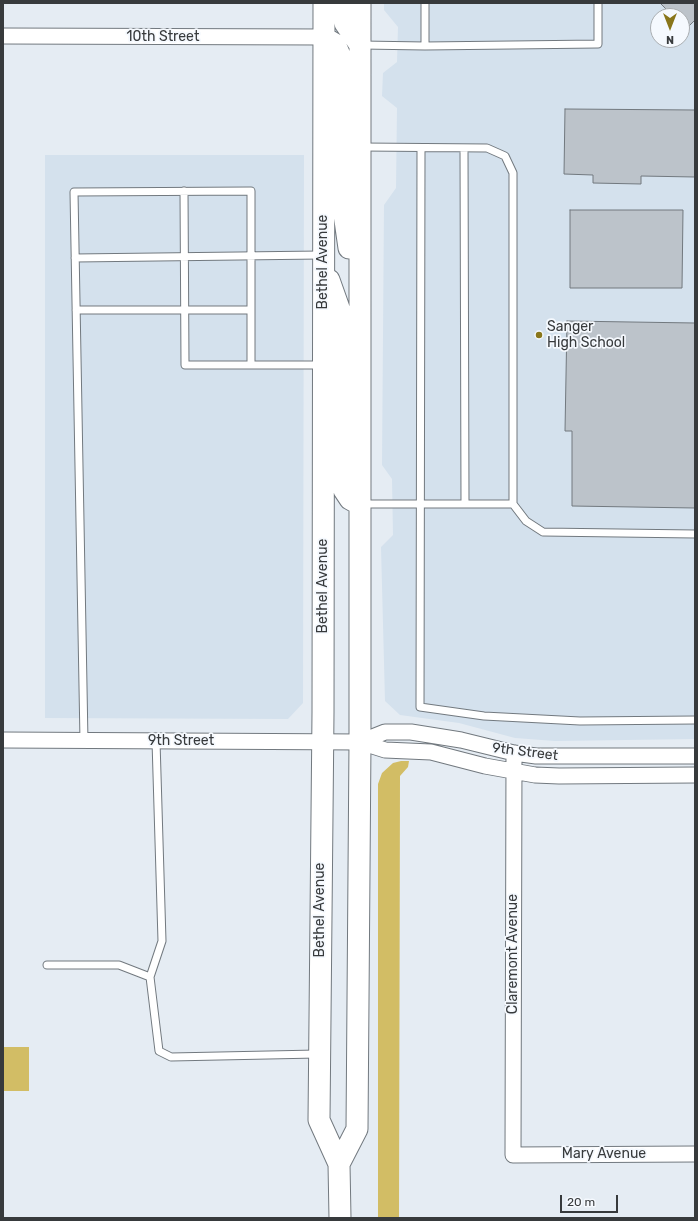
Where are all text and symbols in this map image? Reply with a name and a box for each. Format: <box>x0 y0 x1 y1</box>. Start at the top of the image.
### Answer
north arrow <box>650 8 690 48</box>
street label: 10th Street <box>127 29 199 45</box>
text: N <box>666 33 674 46</box>
street label: Bethel Avenue <box>315 215 331 309</box>
place label: Sanger High School <box>547 319 625 352</box>
marker: Sanger High School <box>534 330 544 340</box>
street label: Bethel Avenue <box>315 539 331 633</box>
street label: 9th Street <box>148 733 214 749</box>
street label: 9th Street <box>491 740 559 764</box>
street label: Bethel Avenue <box>312 863 328 957</box>
street label: Claremont Avenue <box>505 894 521 1014</box>
street label: Mary Avenue <box>562 1146 646 1162</box>
scale bar <box>562 1187 620 1213</box>
text: 20 m <box>567 1195 595 1209</box>

